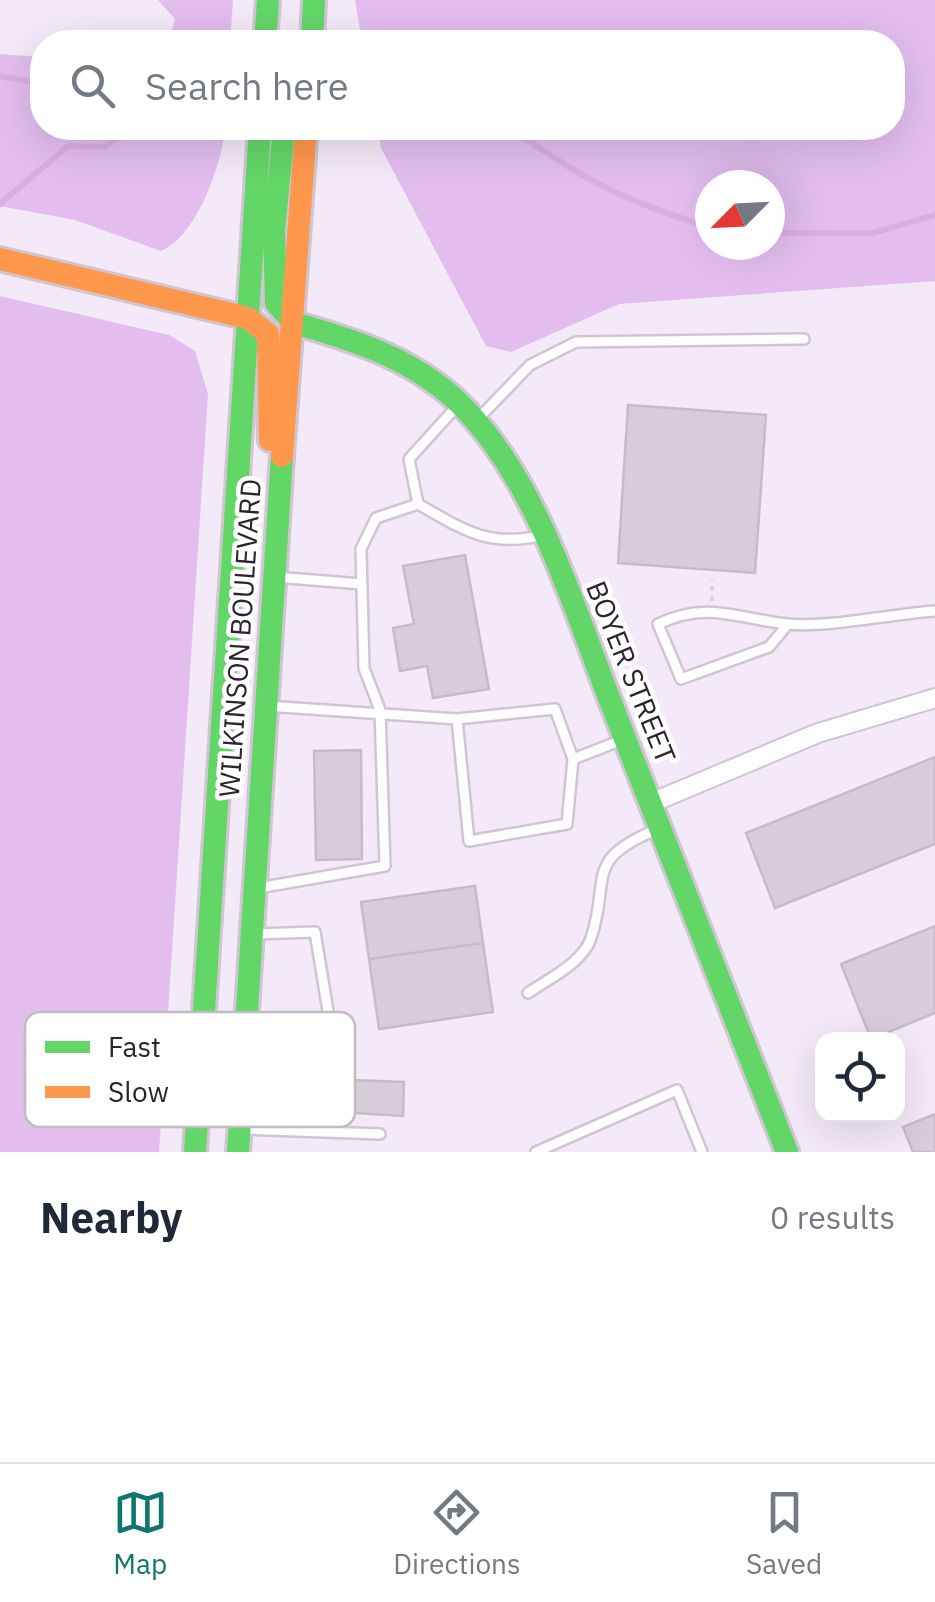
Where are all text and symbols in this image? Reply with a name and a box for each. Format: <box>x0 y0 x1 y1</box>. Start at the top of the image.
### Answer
search box <box>30 30 905 140</box>
icon: search <box>65 58 120 113</box>
text: Search here <box>145 61 349 110</box>
north arrow <box>695 170 785 260</box>
street label: WILKINSON BOULEVARD <box>210 477 269 798</box>
street label: BOYER STREET <box>578 575 685 768</box>
legend <box>25 1012 355 1127</box>
text: Fast <box>108 1028 161 1065</box>
map controls <box>815 1032 905 1122</box>
button: locate <box>815 1032 905 1122</box>
text: Slow <box>108 1073 169 1110</box>
text: Nearby <box>40 1190 182 1245</box>
text: 0 results <box>770 1196 895 1238</box>
tab: Map <box>113 1485 168 1582</box>
tab: Directions <box>393 1485 521 1582</box>
tab: Saved <box>746 1485 822 1582</box>

